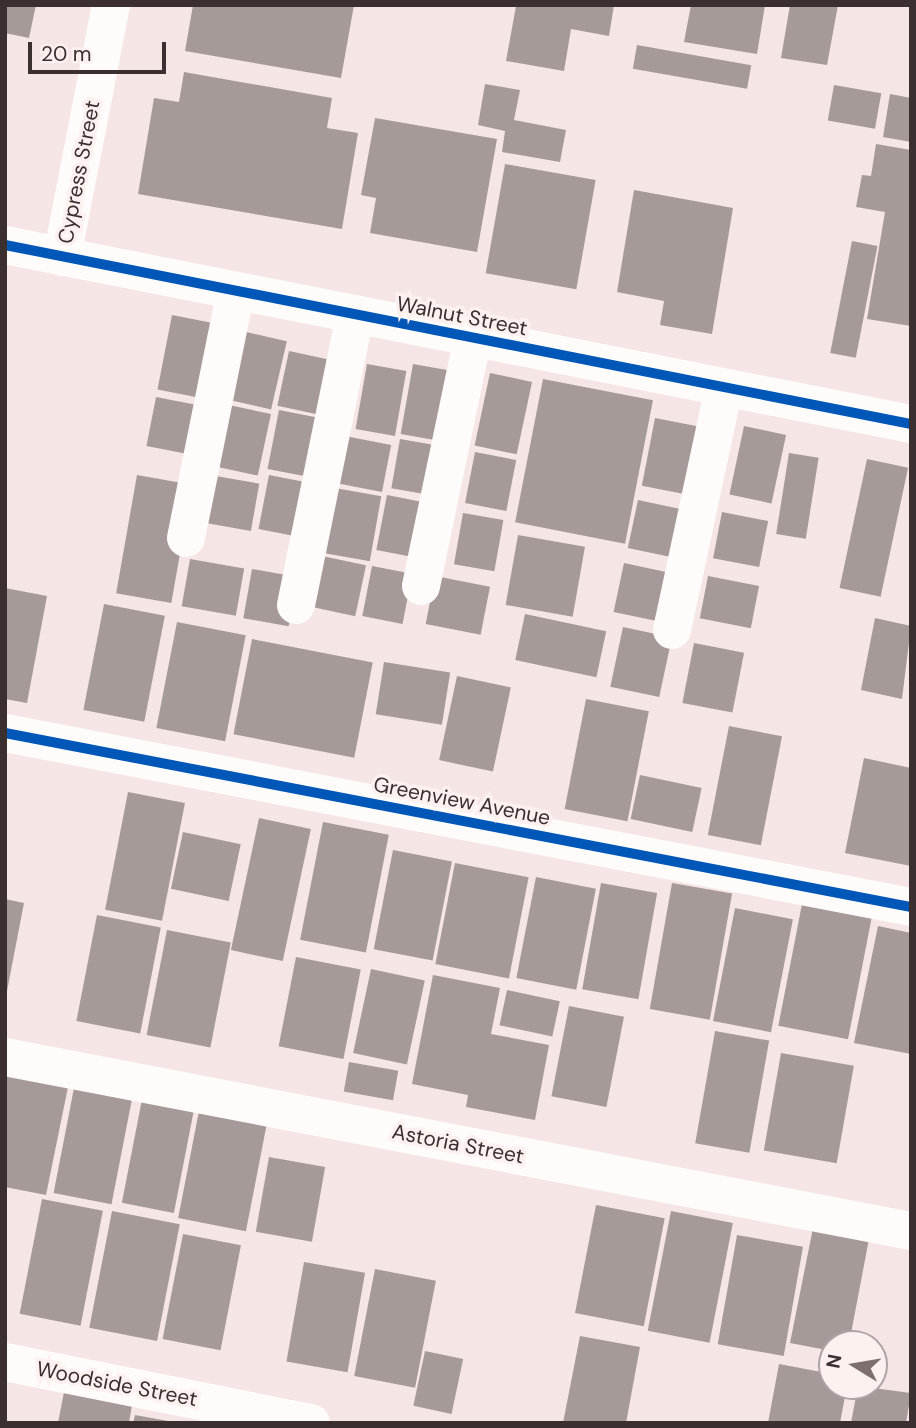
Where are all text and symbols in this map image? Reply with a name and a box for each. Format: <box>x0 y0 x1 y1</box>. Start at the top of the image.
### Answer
scale bar <box>32 28 170 72</box>
text: 20 m <box>41 40 92 68</box>
street label: Cypress Street <box>53 98 105 246</box>
street label: Walnut Street <box>394 291 530 341</box>
street label: Greenview Avenue <box>371 771 553 831</box>
street label: Astoria Street <box>390 1119 526 1169</box>
north arrow <box>818 1330 888 1400</box>
text: N <box>820 1352 847 1370</box>
street label: Woodside Street <box>35 1356 199 1412</box>

